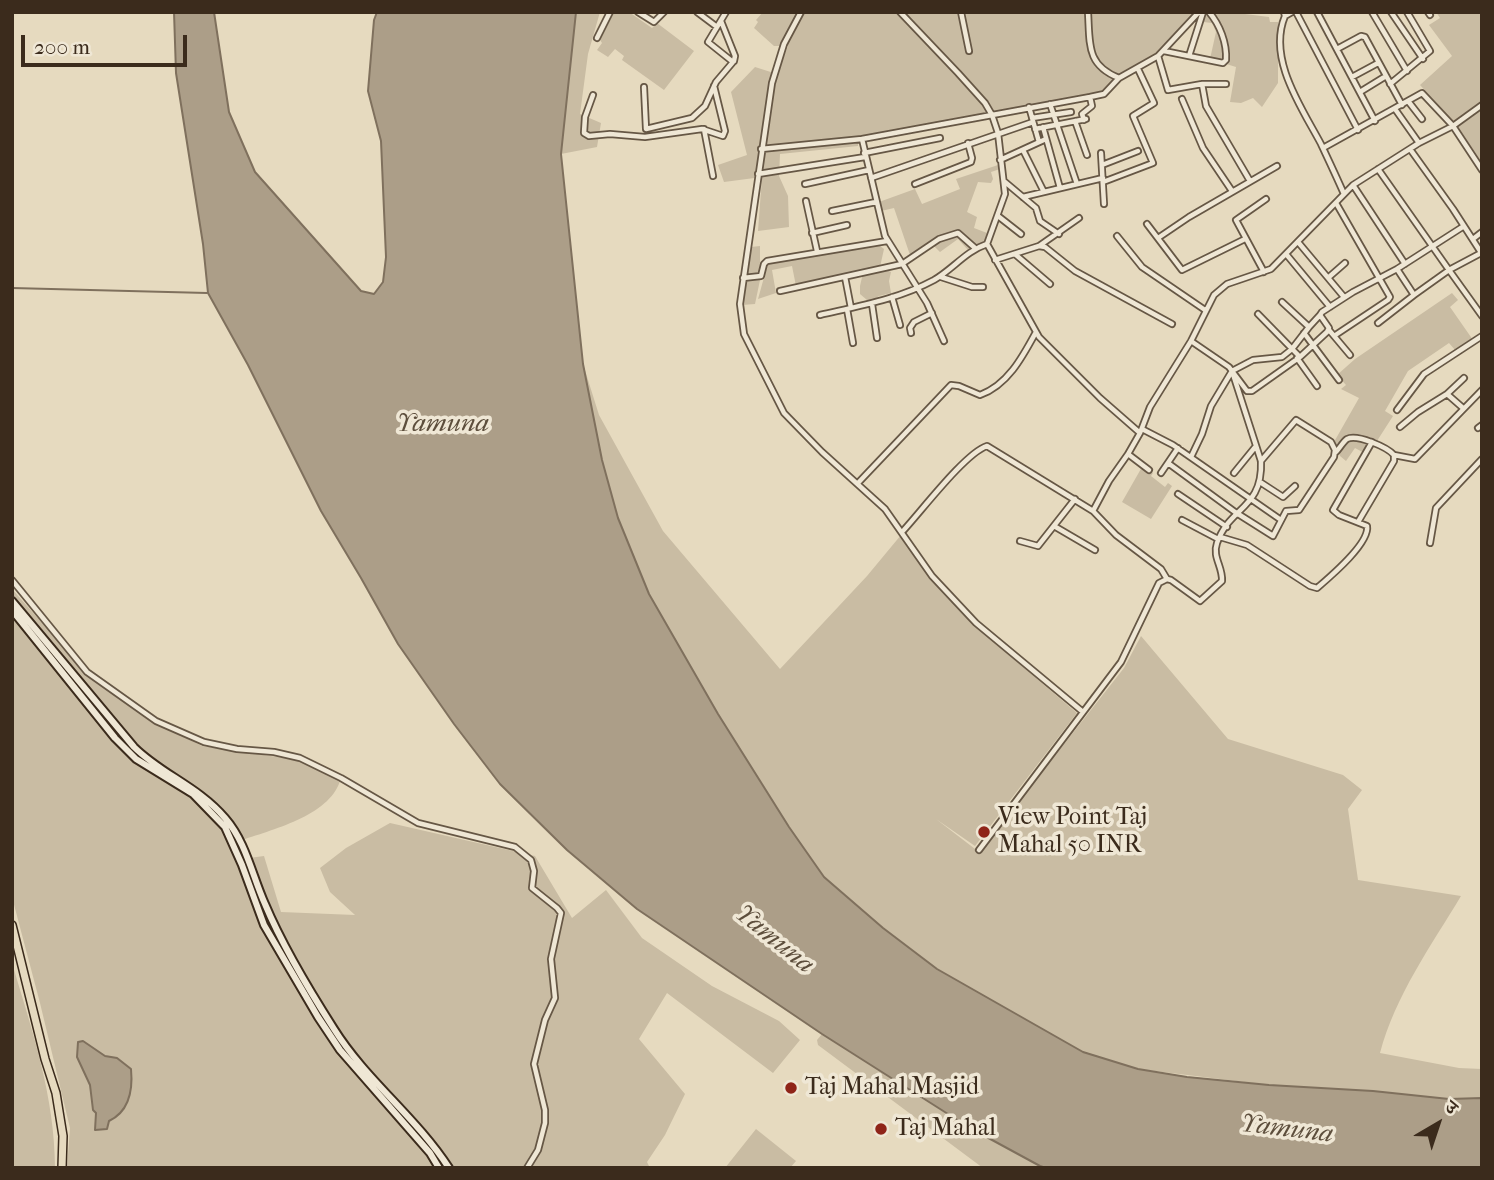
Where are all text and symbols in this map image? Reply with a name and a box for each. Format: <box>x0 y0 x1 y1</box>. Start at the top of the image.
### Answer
scale bar <box>24 21 191 65</box>
text: 200 m <box>34 35 90 59</box>
water label: Yamuna <box>397 409 489 441</box>
place label: View Point Taj Mahal 50 INR <box>998 804 1147 860</box>
marker: View Point Taj Mahal 50 INR <box>976 824 992 840</box>
water label: Yamuna <box>728 899 820 981</box>
place label: Taj Mahal Masjid <box>805 1074 979 1102</box>
marker: Taj Mahal Masjid <box>783 1080 799 1096</box>
north arrow <box>1403 1089 1473 1159</box>
text: उ <box>1441 1096 1462 1119</box>
water label: Yamuna <box>1239 1109 1335 1151</box>
place label: Taj Mahal <box>895 1115 996 1143</box>
marker: Taj Mahal <box>873 1121 889 1137</box>

